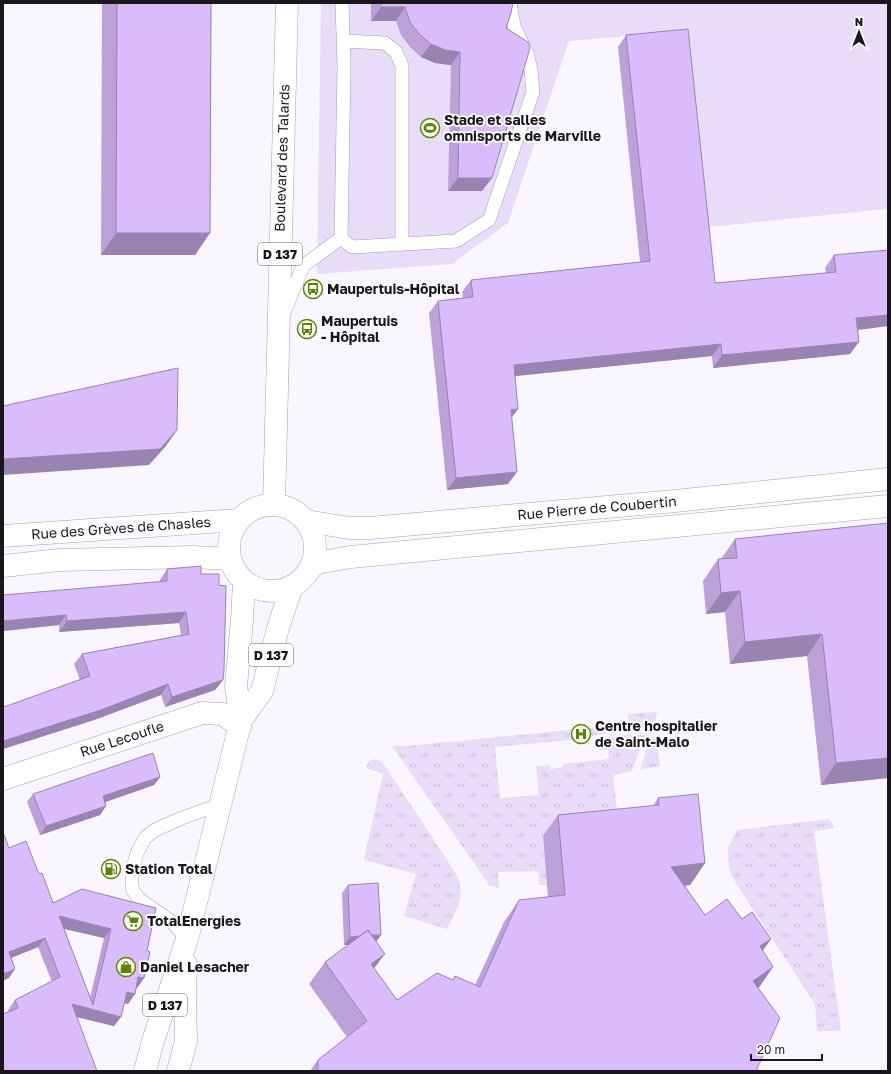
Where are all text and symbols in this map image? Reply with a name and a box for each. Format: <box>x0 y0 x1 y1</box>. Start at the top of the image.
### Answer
north arrow <box>839 12 879 52</box>
text: N <box>855 15 863 28</box>
street label: Boulevard des Talards <box>270 84 293 232</box>
place label: Stade et salles omnisports de Marville <box>444 111 601 144</box>
sports icon: Stade et salles omnisports de Marville <box>419 117 441 139</box>
road number: D 137 <box>258 243 302 265</box>
bus stop icon: Maupertuis-Hôpital <box>302 278 324 300</box>
place label: Maupertuis-Hôpital <box>327 280 460 297</box>
place label: Maupertuis - Hôpital <box>321 312 398 345</box>
bus stop icon: Maupertuis - Hôpital <box>296 318 318 340</box>
street label: Rue Pierre de Coubertin <box>517 492 677 523</box>
street label: Rue des Grèves de Chasles <box>30 513 211 542</box>
road number: D 137 <box>249 644 293 666</box>
street label: Rue Lecoufle <box>78 717 166 760</box>
place label: Centre hospitalier de Saint-Malo <box>595 717 718 750</box>
hospital icon: Centre hospitalier de Saint-Malo <box>570 723 592 745</box>
fuel station icon: Station Total <box>100 858 122 880</box>
place label: Station Total <box>125 860 213 877</box>
supermarket icon: TotalEnergies <box>122 910 144 932</box>
place label: TotalEnergies <box>147 912 241 929</box>
shop icon: Daniel Lesacher <box>115 956 137 978</box>
place label: Daniel Lesacher <box>140 958 250 975</box>
road number: D 137 <box>143 994 187 1016</box>
scale bar <box>751 1036 822 1062</box>
text: 20 m <box>757 1042 785 1057</box>

